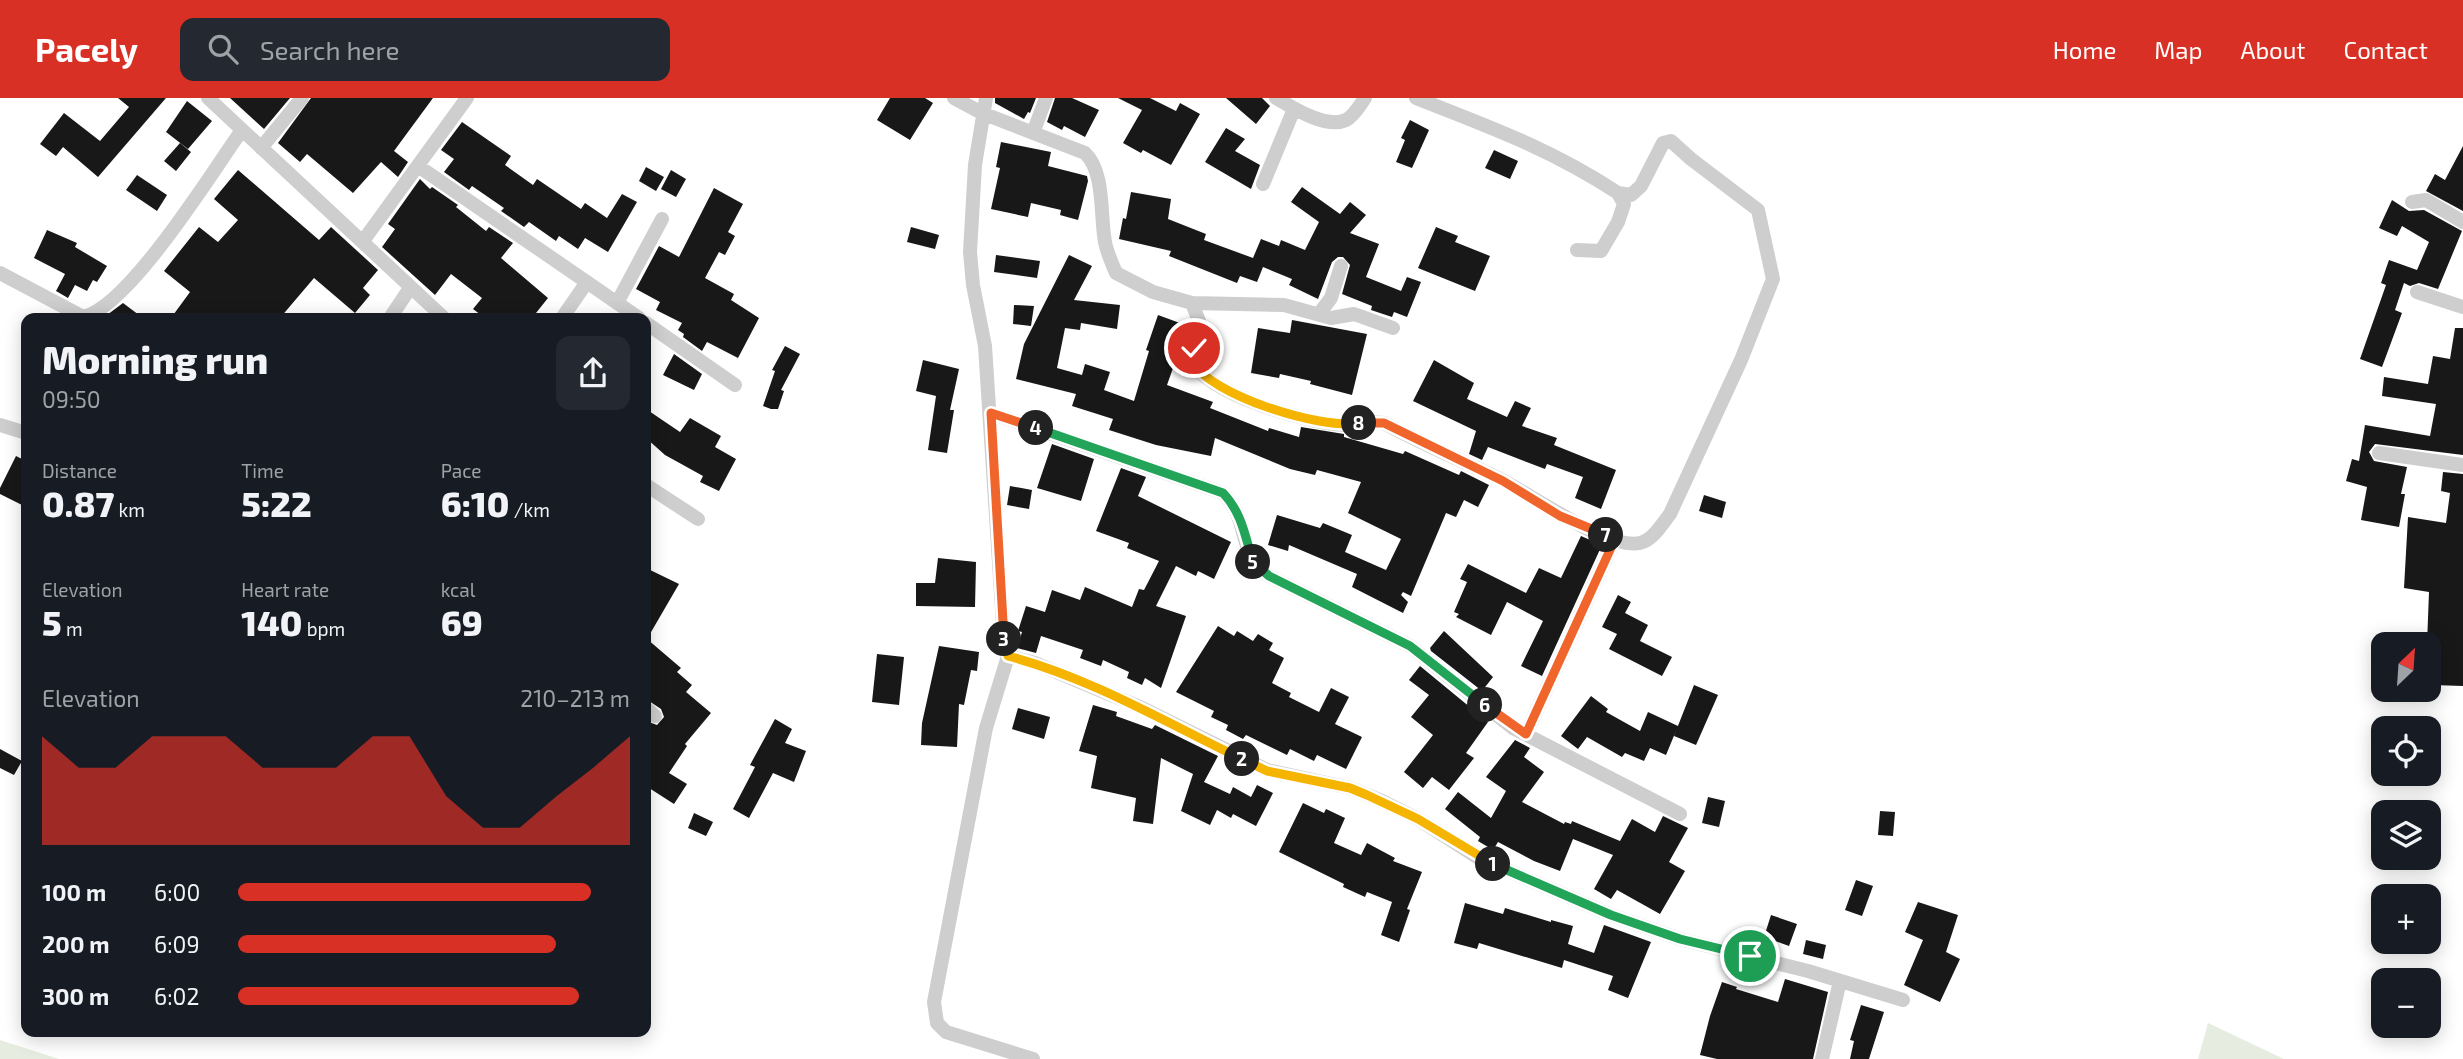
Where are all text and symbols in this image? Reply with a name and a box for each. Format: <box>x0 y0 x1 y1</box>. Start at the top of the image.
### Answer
search box <box>180 18 670 81</box>
text: Pacely <box>35 29 138 69</box>
icon: search <box>204 30 242 68</box>
text: Search here <box>260 34 400 65</box>
text: Home <box>2053 35 2116 64</box>
text: Map <box>2154 35 2202 64</box>
text: About <box>2240 35 2306 64</box>
text: Contact <box>2344 35 2428 64</box>
pin <box>1164 318 1224 378</box>
icon: check <box>1175 329 1213 367</box>
text: Morning run <box>42 336 268 382</box>
button: share <box>556 336 630 410</box>
text: 09:50 <box>42 385 101 413</box>
pin: 8 <box>1342 406 1376 440</box>
pin: 4 <box>1018 410 1054 446</box>
text: 8 <box>1353 411 1364 434</box>
text: 4 <box>1029 416 1042 439</box>
text: Distance <box>42 459 117 482</box>
text: Time <box>241 459 284 482</box>
text: Pace <box>441 459 482 482</box>
text: 0.87 <box>42 482 114 524</box>
text: 5:22 <box>241 482 312 524</box>
text: 6:10 <box>441 482 509 524</box>
text: km <box>114 498 145 521</box>
text: /km <box>509 498 550 521</box>
pin: 7 <box>1588 518 1624 552</box>
text: 7 <box>1600 523 1611 546</box>
pin: 5 <box>1236 545 1270 580</box>
text: 5 <box>1247 550 1258 573</box>
text: Elevation <box>42 578 123 601</box>
text: Heart rate <box>241 578 329 601</box>
text: kcal <box>441 578 475 601</box>
text: 5 <box>42 601 62 643</box>
text: 140 <box>241 601 302 643</box>
text: 69 <box>441 601 483 643</box>
text: m <box>62 617 83 640</box>
text: bpm <box>302 617 345 640</box>
pin: 3 <box>986 622 1021 656</box>
text: 3 <box>998 627 1009 650</box>
north arrow <box>2371 632 2441 702</box>
map controls <box>2371 632 2441 1038</box>
text: Elevation <box>42 684 140 712</box>
text: 210–213 m <box>520 684 630 712</box>
pin: 6 <box>1468 688 1502 722</box>
text: 6 <box>1479 693 1490 716</box>
button: locate <box>2371 716 2441 786</box>
pin: 2 <box>1224 742 1260 776</box>
text: 2 <box>1236 747 1247 770</box>
button: layers <box>2371 800 2441 870</box>
pin: 1 <box>1476 846 1510 882</box>
text: 1 <box>1488 852 1497 875</box>
text: 100 m <box>42 878 106 906</box>
text: 6:00 <box>154 878 200 906</box>
button: + <box>2371 884 2441 954</box>
pin <box>1720 926 1780 986</box>
text: 200 m <box>42 930 110 958</box>
text: 6:09 <box>154 930 200 958</box>
icon: arrive <box>1731 937 1769 975</box>
button: − <box>2371 968 2441 1038</box>
text: 300 m <box>42 982 109 1010</box>
text: 6:02 <box>154 982 199 1010</box>

